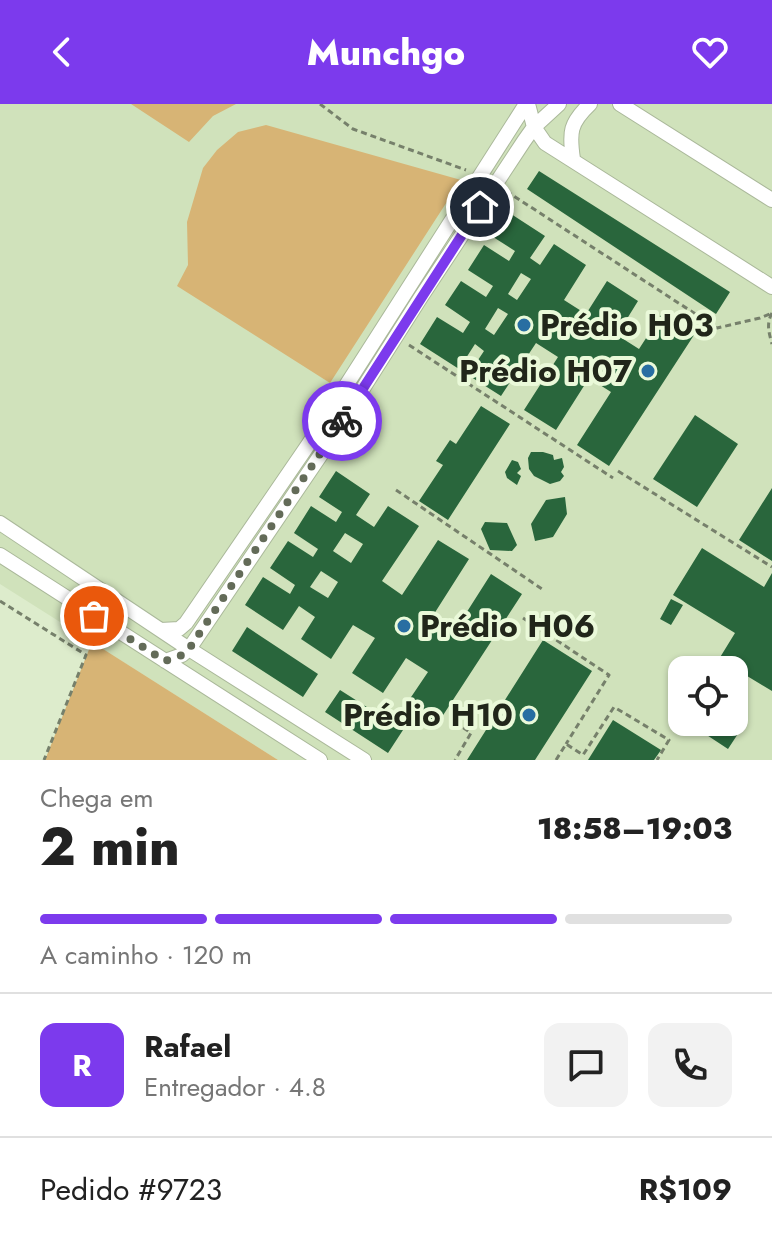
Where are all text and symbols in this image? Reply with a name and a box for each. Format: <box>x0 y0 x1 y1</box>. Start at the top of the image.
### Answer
text: Munchgo <box>307 26 465 78</box>
icon: back <box>40 30 84 74</box>
icon: heart <box>688 30 732 74</box>
pin <box>446 173 514 241</box>
icon: home <box>458 185 502 229</box>
place label: Prédio H03 <box>540 302 714 348</box>
marker: Prédio H03 <box>515 316 533 334</box>
place label: Prédio H07 <box>459 348 633 394</box>
marker: Prédio H07 <box>639 362 657 380</box>
courier <box>302 381 382 461</box>
icon: bike <box>320 399 364 443</box>
pin <box>60 582 128 650</box>
icon: bag <box>72 594 116 638</box>
place label: Prédio H06 <box>420 603 595 649</box>
marker: Prédio H06 <box>395 617 413 635</box>
map controls <box>668 656 748 736</box>
button: locate <box>668 656 748 736</box>
place label: Prédio H10 <box>343 692 513 738</box>
marker: Prédio H10 <box>520 706 538 724</box>
text: Chega em <box>40 779 154 817</box>
text: 18:58–19:03 <box>537 807 732 850</box>
text: 2 min <box>40 809 180 885</box>
text: A caminho · 120 m <box>40 936 252 974</box>
button: chat <box>544 1023 628 1107</box>
button: phone <box>648 1023 732 1107</box>
text: Rafael <box>144 1025 231 1068</box>
text: R <box>72 1044 92 1087</box>
text: Entregador · 4.8 <box>144 1068 326 1106</box>
text: Pedido #9723 <box>40 1168 222 1211</box>
text: R$109 <box>639 1168 732 1211</box>

